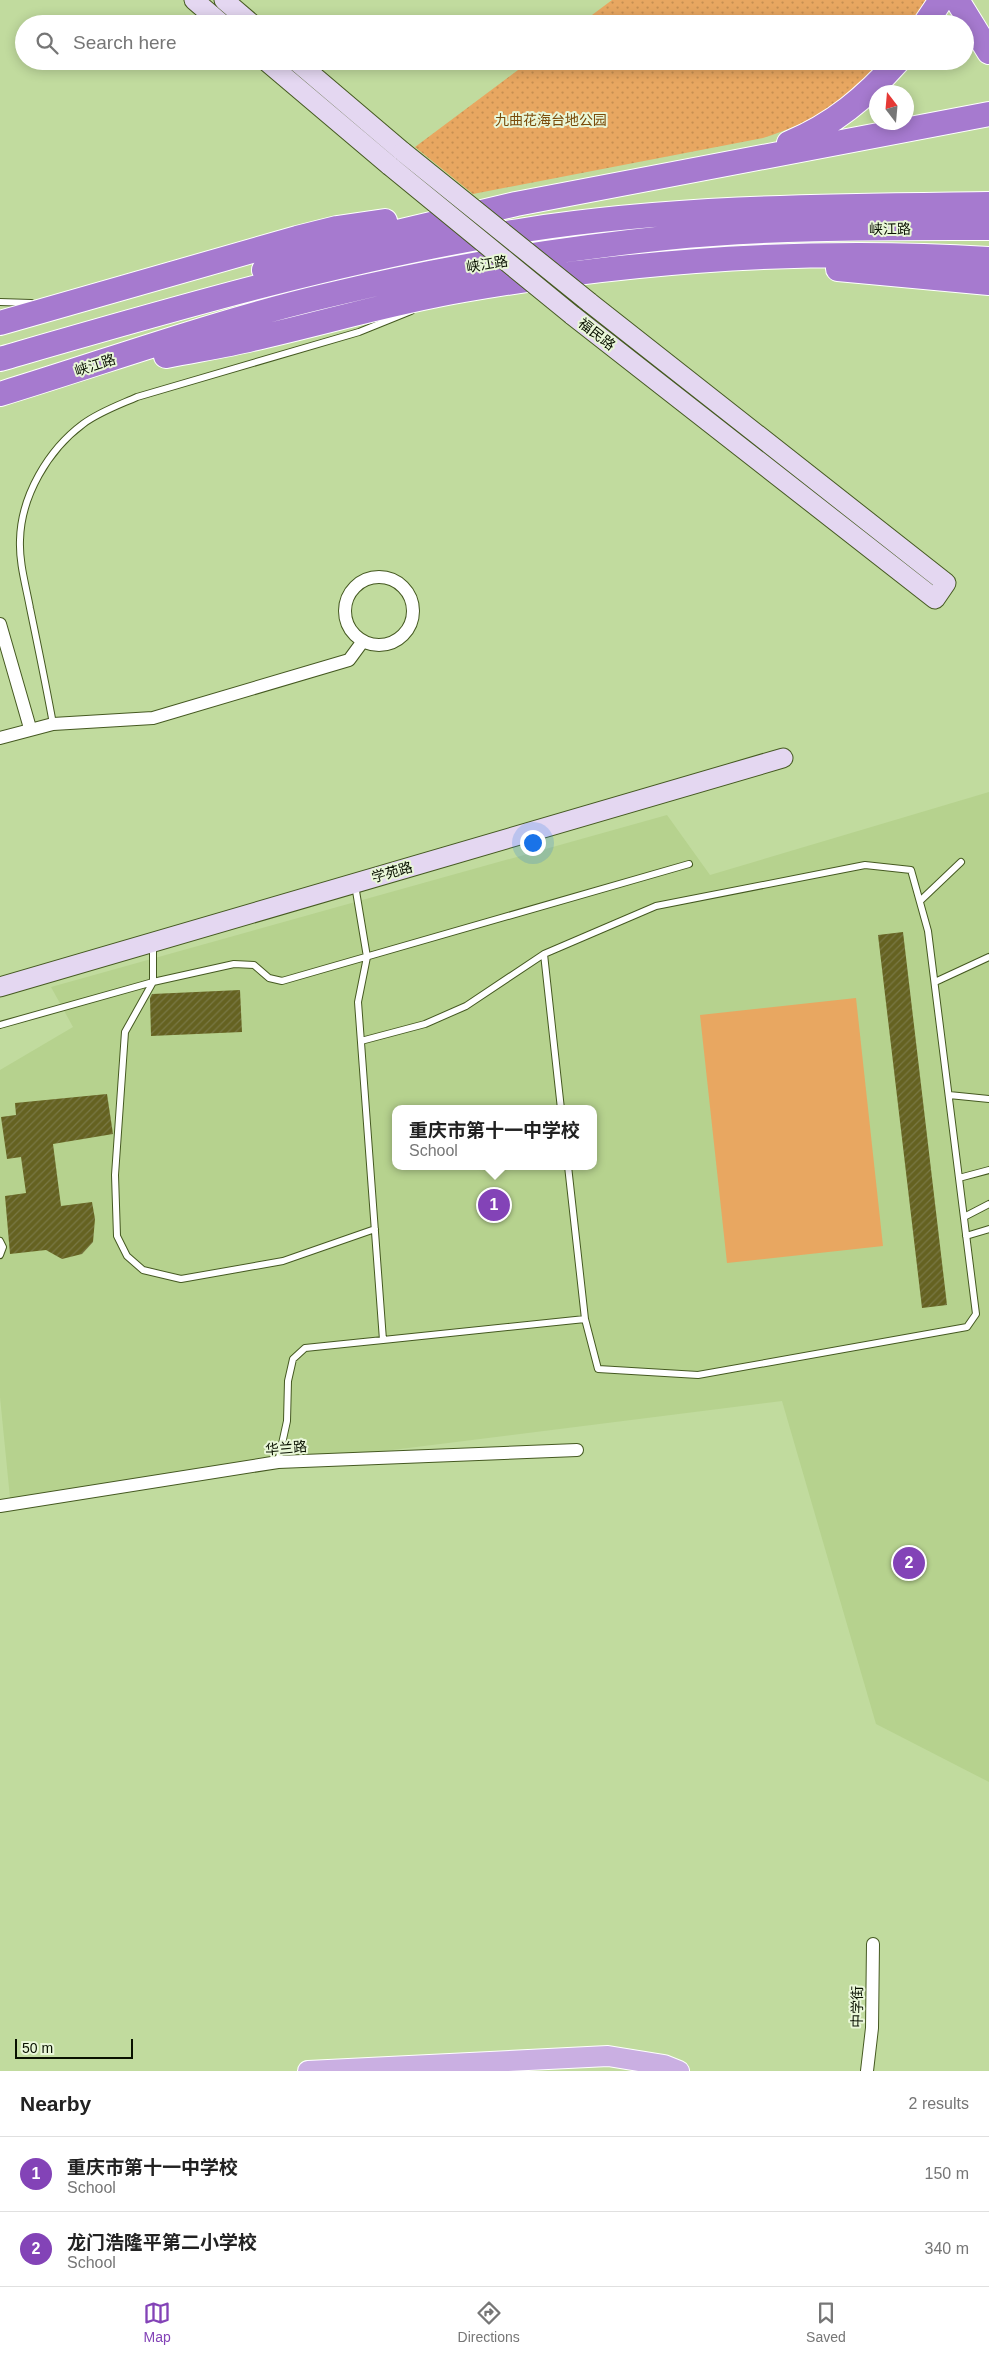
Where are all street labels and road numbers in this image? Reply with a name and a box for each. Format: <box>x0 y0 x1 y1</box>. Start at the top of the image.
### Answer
street label: 峡江路 <box>869 221 911 237</box>
street label: 峡江路 <box>465 253 509 275</box>
street label: 福民路 <box>576 315 618 353</box>
street label: 峡江路 <box>73 351 117 379</box>
street label: 学苑路 <box>370 859 414 885</box>
street label: 华兰路 <box>264 1438 308 1458</box>
street label: 中学街 <box>849 1986 865 2028</box>

